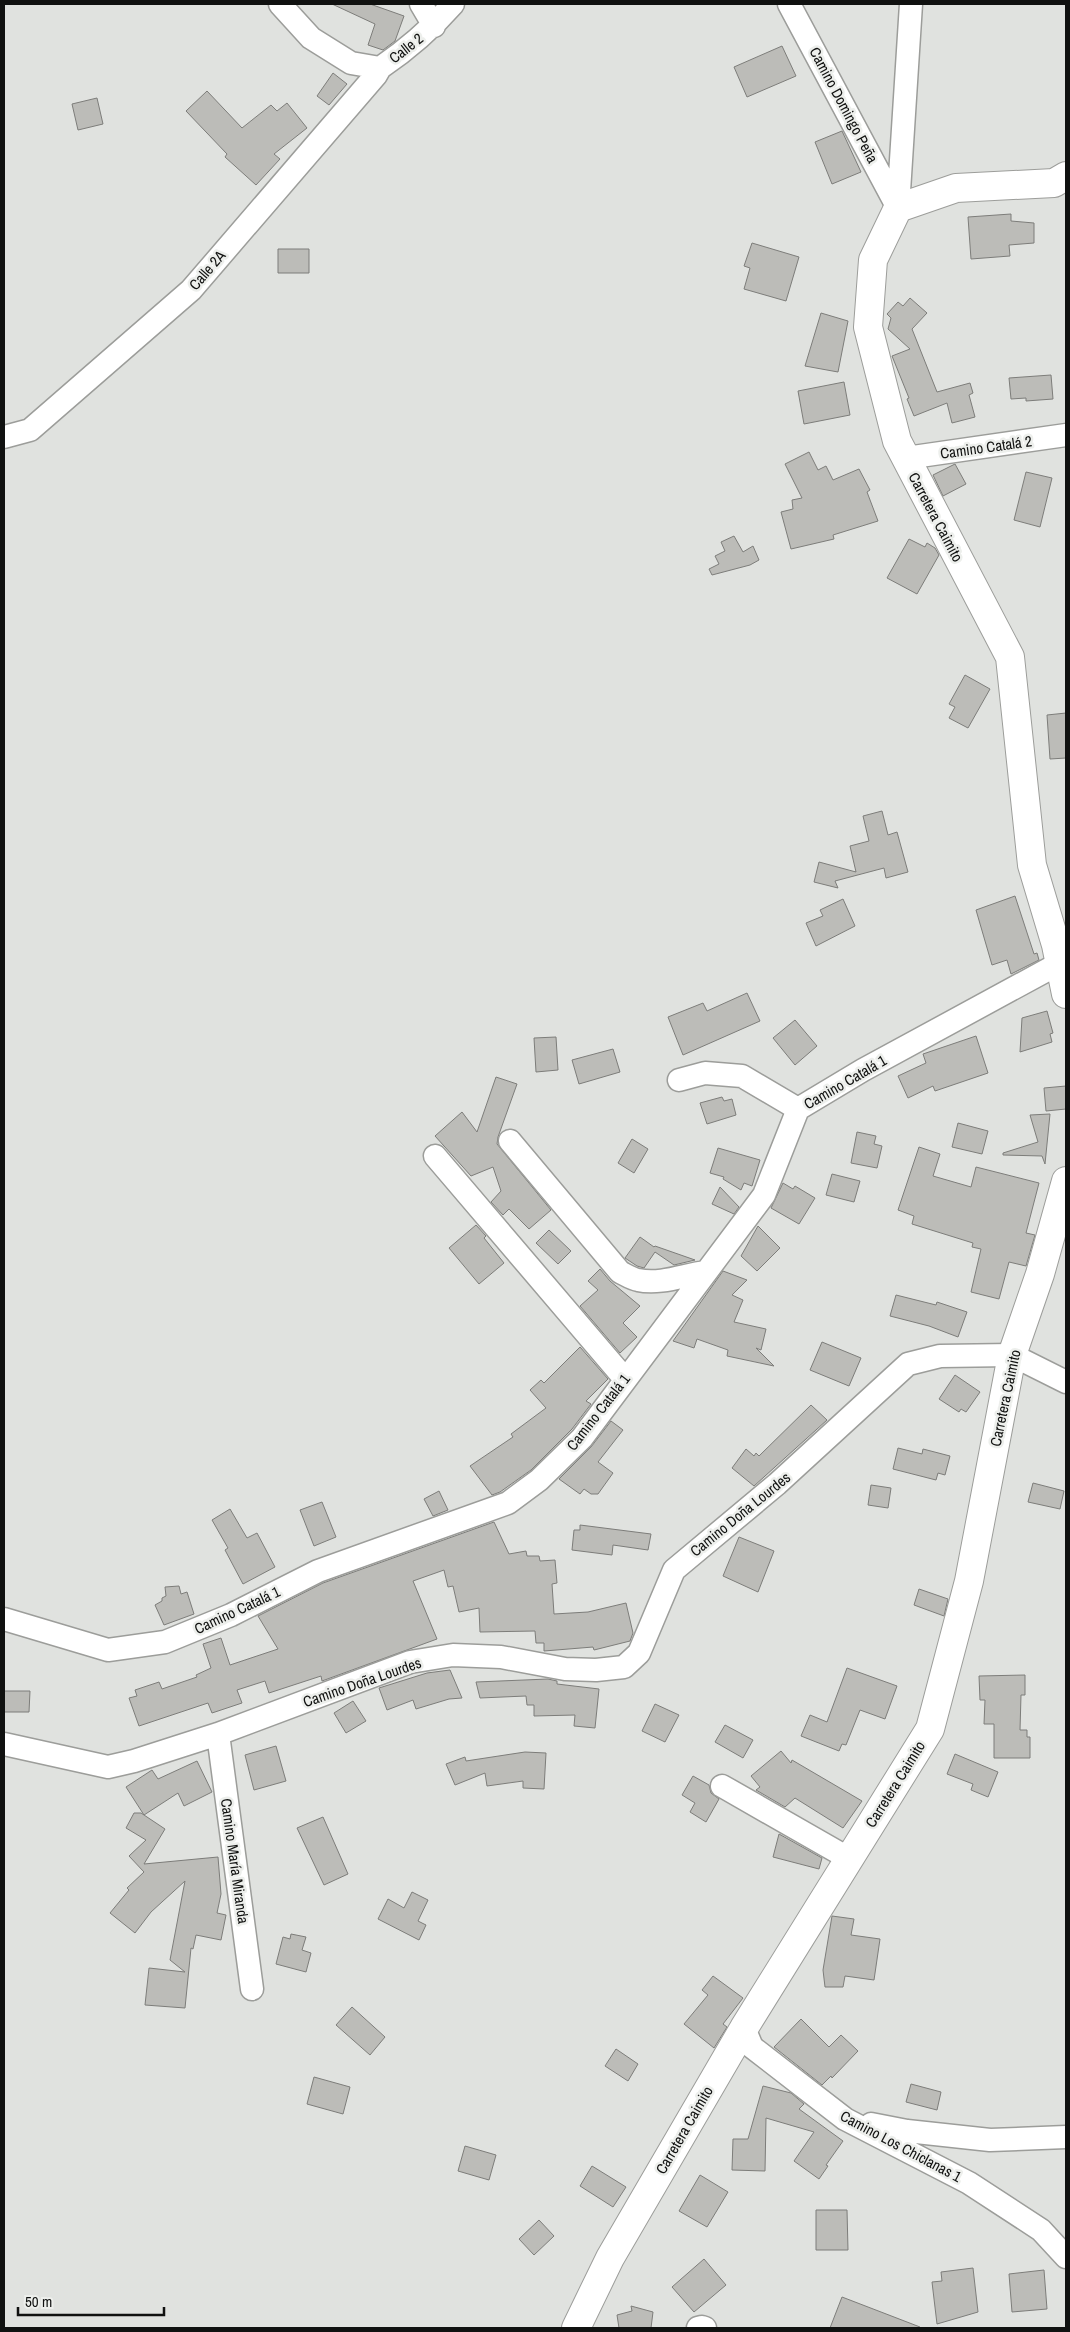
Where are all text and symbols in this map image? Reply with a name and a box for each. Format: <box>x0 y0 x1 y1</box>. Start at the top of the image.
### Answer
street label: Calle 2 <box>384 28 428 68</box>
street label: Camino Domingo Peña <box>805 43 884 167</box>
street label: Calle 2A <box>184 245 231 294</box>
street label: Camino Catalá 2 <box>939 430 1033 464</box>
street label: Carretera Caimito <box>904 469 968 566</box>
street label: Camino Catalá 1 <box>800 1050 890 1114</box>
street label: Carretera Caimito <box>984 1348 1026 1448</box>
street label: Camino Catalá 1 <box>561 1369 635 1455</box>
street label: Camino Doña Lourdes <box>685 1467 795 1561</box>
street label: Camino Catalá 1 <box>191 1581 283 1639</box>
street label: Camino Doña Lourdes <box>300 1652 424 1712</box>
street label: Carretera Caimito <box>860 1737 930 1831</box>
street label: Camino María Miranda <box>216 1797 254 1925</box>
street label: Carretera Caimito <box>650 2082 718 2178</box>
street label: Camino Los Chiclanas 1 <box>837 2105 966 2187</box>
scale bar <box>18 2284 164 2316</box>
text: 50 m <box>25 2291 52 2312</box>

